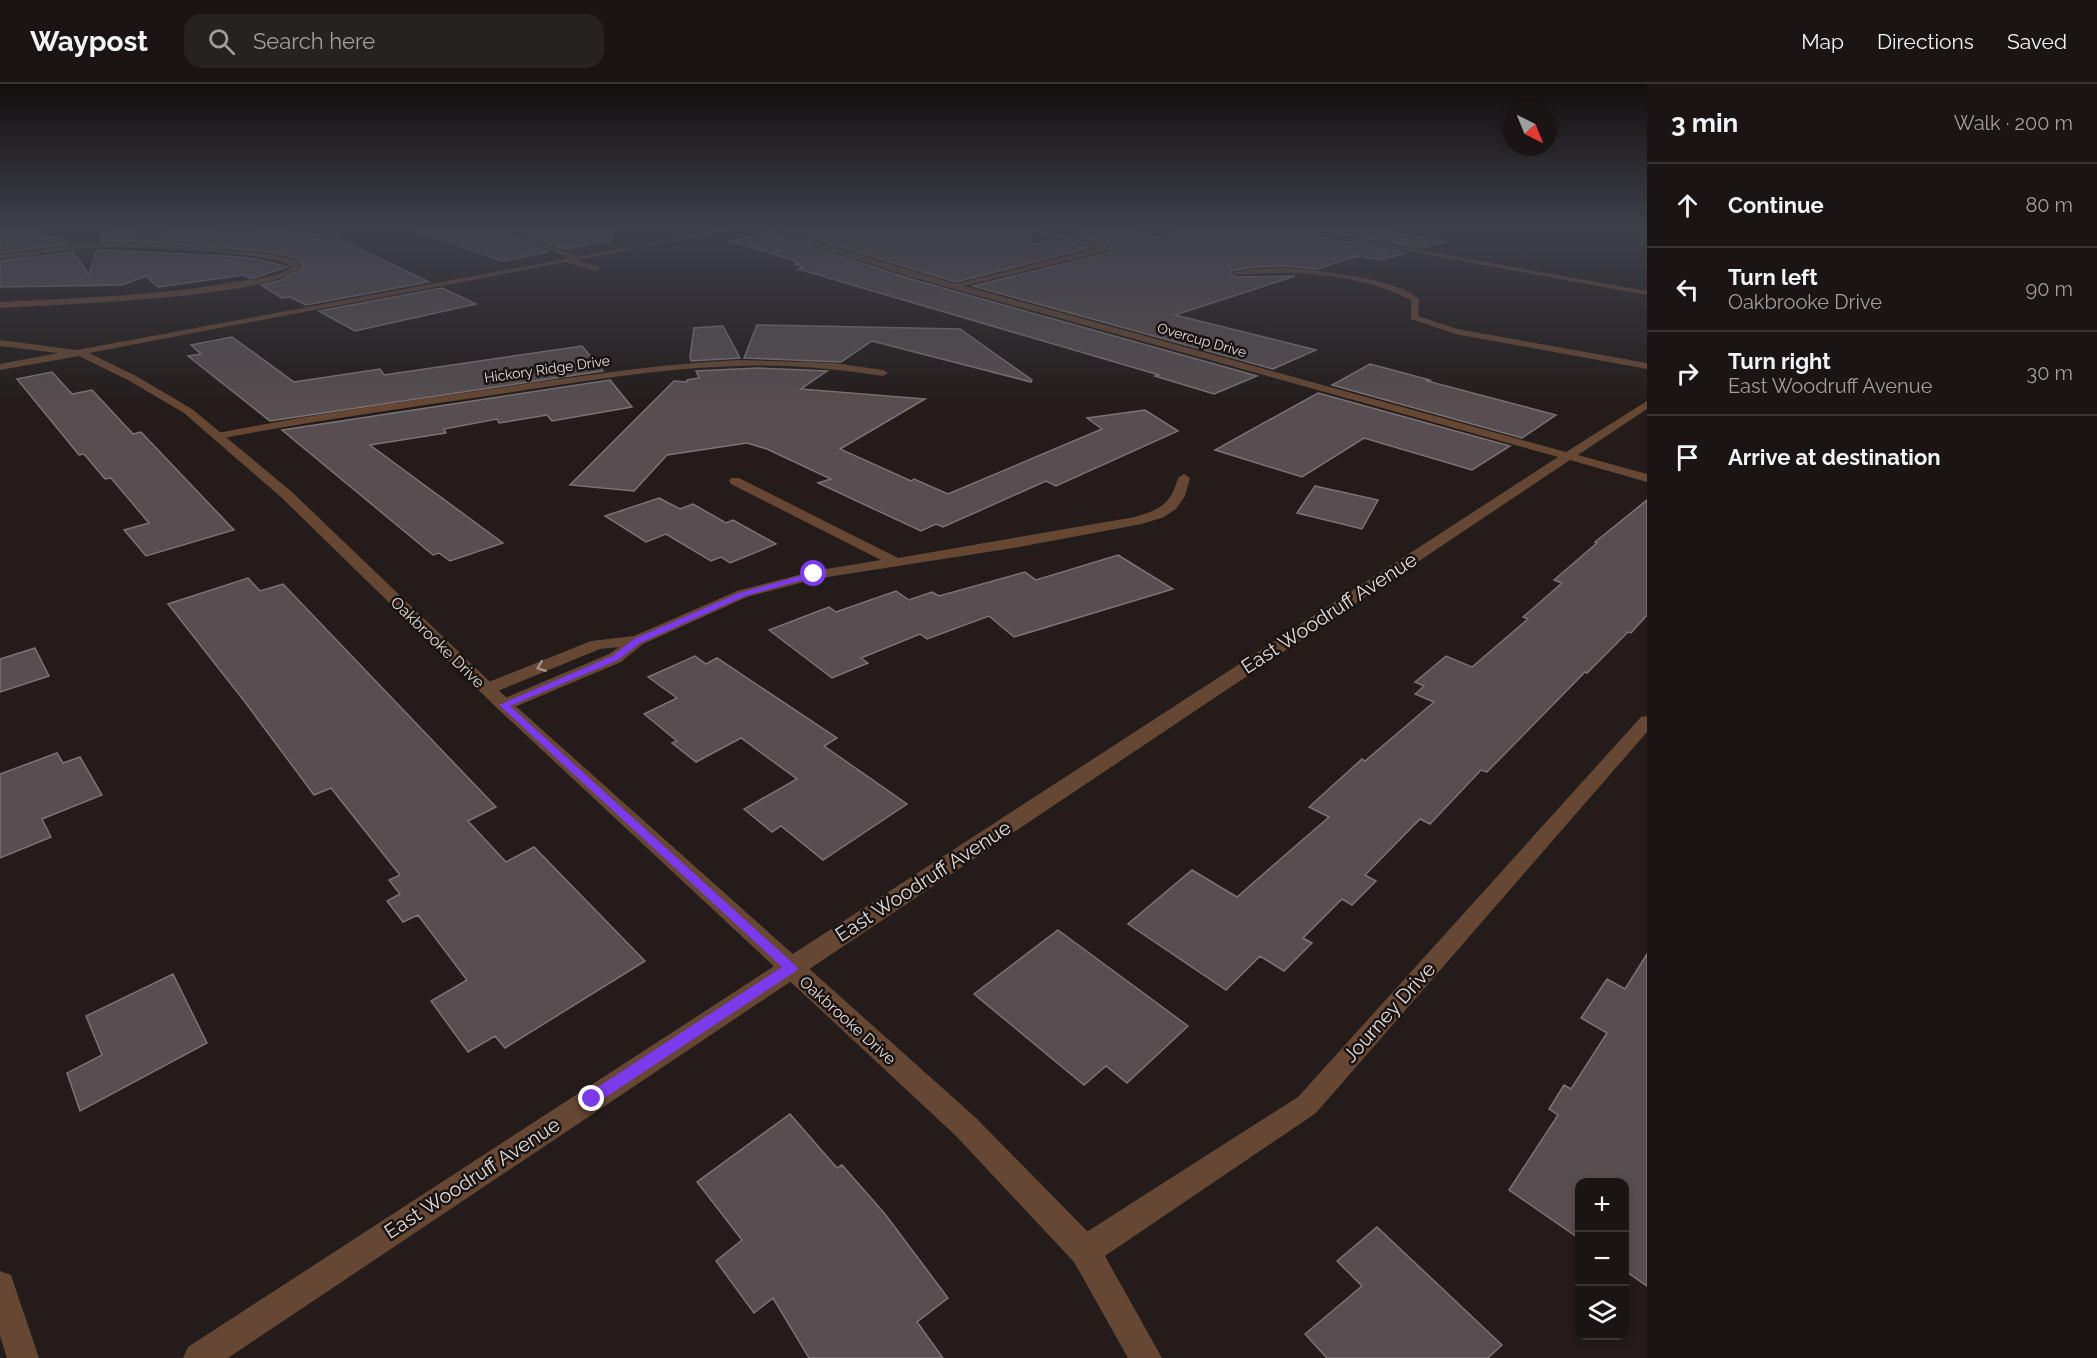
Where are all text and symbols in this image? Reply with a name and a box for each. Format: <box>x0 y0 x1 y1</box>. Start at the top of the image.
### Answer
search box <box>184 14 604 68</box>
text: Waypost <box>30 25 148 58</box>
icon: search <box>205 25 238 58</box>
text: Search here <box>253 28 375 54</box>
text: Map <box>1801 29 1844 54</box>
text: Directions <box>1877 29 1974 54</box>
text: Saved <box>2007 29 2067 54</box>
north arrow <box>1503 102 1557 156</box>
text: 3 min <box>1671 108 1738 138</box>
text: Walk · 200 m <box>1954 111 2073 135</box>
icon: ahead <box>1671 189 1704 222</box>
text: Continue <box>1728 192 1824 218</box>
text: 80 m <box>2025 193 2073 217</box>
text: Turn left <box>1728 264 1818 290</box>
icon: left <box>1671 273 1704 306</box>
text: 90 m <box>2026 277 2073 301</box>
text: Oakbrooke Drive <box>1728 290 1882 314</box>
street label: Overcup Drive <box>1155 320 1249 360</box>
text: Turn right <box>1728 348 1831 374</box>
street label: Hickory Ridge Drive <box>483 352 611 386</box>
icon: right <box>1671 357 1704 390</box>
text: 30 m <box>2027 361 2073 385</box>
text: East Woodruff Avenue <box>1728 374 1932 398</box>
icon: arrive <box>1671 441 1704 474</box>
text: Arrive at destination <box>1728 444 1941 470</box>
street label: East Woodruff Avenue <box>1237 547 1421 679</box>
route start <box>800 560 826 586</box>
street label: Oakbrooke Drive <box>387 593 489 692</box>
one-way arrow <box>536 660 547 672</box>
street label: East Woodruff Avenue <box>831 815 1015 947</box>
street label: Journey Drive <box>1338 957 1440 1067</box>
street label: Oakbrooke Drive <box>796 972 900 1069</box>
route end <box>578 1085 604 1111</box>
street label: East Woodruff Avenue <box>380 1112 564 1244</box>
map controls <box>1575 1178 1629 1340</box>
button: + <box>1575 1178 1629 1232</box>
button: − <box>1575 1232 1629 1286</box>
button: layers <box>1575 1286 1629 1340</box>

